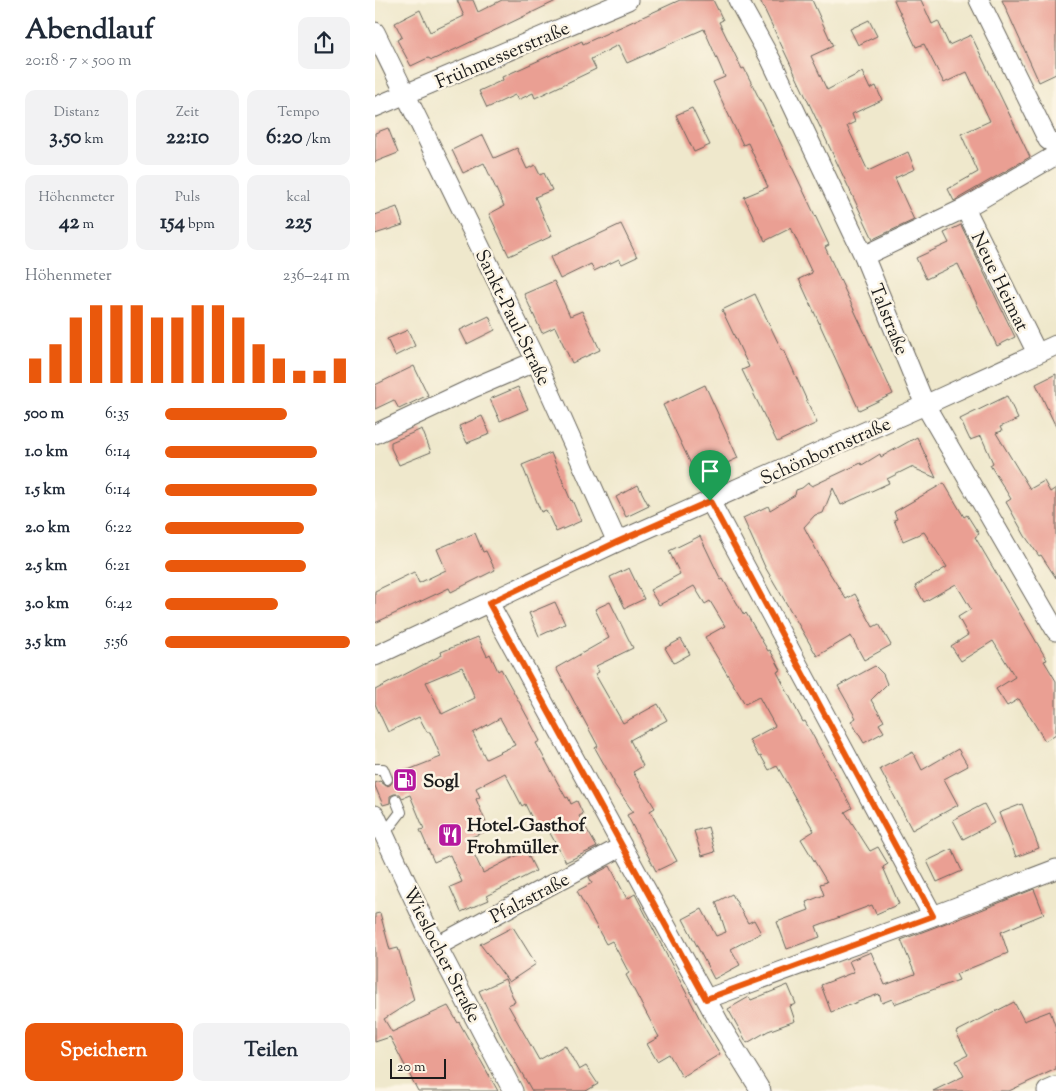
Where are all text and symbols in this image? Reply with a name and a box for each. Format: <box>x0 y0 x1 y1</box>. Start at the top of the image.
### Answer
text: Abendlauf <box>25 11 154 51</box>
street label: Frühmesserstraße <box>432 16 574 97</box>
button: share <box>298 17 350 69</box>
text: 20:18 · 7 × 500 m <box>25 50 132 73</box>
text: Distanz <box>54 103 99 123</box>
text: Zeit <box>176 103 199 123</box>
text: Tempo <box>278 103 320 123</box>
text: 3.50 <box>49 123 81 153</box>
text: 22:10 <box>166 123 209 153</box>
text: 6:20 <box>266 123 303 153</box>
text: km <box>81 130 104 150</box>
text: /km <box>303 130 331 150</box>
text: Höhenmeter <box>39 188 115 208</box>
text: Puls <box>175 188 200 208</box>
text: kcal <box>286 188 311 208</box>
text: 42 <box>59 208 79 238</box>
text: 154 <box>160 208 185 238</box>
text: 225 <box>285 208 312 238</box>
text: m <box>79 215 94 235</box>
text: bpm <box>185 215 215 235</box>
street label: Neue Heimat <box>963 228 1035 337</box>
street label: Sankt-Paul-Straße <box>467 245 556 391</box>
text: Höhenmeter <box>25 265 112 288</box>
text: 236–241 m <box>283 265 350 288</box>
street label: Talstraße <box>861 280 914 360</box>
text: 500 m <box>25 403 64 426</box>
text: 6:35 <box>105 403 129 426</box>
street label: Schönbornstraße <box>757 411 896 493</box>
text: 1.0 km <box>25 441 68 464</box>
text: 6:14 <box>105 441 130 464</box>
pin <box>689 450 731 501</box>
icon: arrive <box>696 457 724 485</box>
text: 1.5 km <box>25 479 65 502</box>
text: 6:14 <box>105 479 130 502</box>
text: 2.0 km <box>25 517 70 540</box>
text: 6:22 <box>105 517 132 540</box>
text: 2.5 km <box>25 555 67 578</box>
text: 6:21 <box>105 555 130 578</box>
text: 3.0 km <box>25 593 69 616</box>
text: 6:42 <box>105 593 133 616</box>
text: 3.5 km <box>25 631 66 654</box>
text: 5:56 <box>105 631 128 654</box>
fuel station icon: Sogl <box>392 767 418 793</box>
place label: Sogl <box>423 769 460 796</box>
place label: Hotel-Gasthof Frohmüller <box>467 813 587 862</box>
restaurant icon: Hotel-Gasthof Frohmüller <box>437 822 463 848</box>
street label: Pfalzstraße <box>485 867 575 932</box>
street label: Wieslocher Straße <box>395 883 487 1028</box>
button: Speichern <box>25 1023 183 1081</box>
button: Teilen <box>193 1023 350 1081</box>
scale bar <box>390 1056 446 1079</box>
text: 20 m <box>397 1058 426 1078</box>

